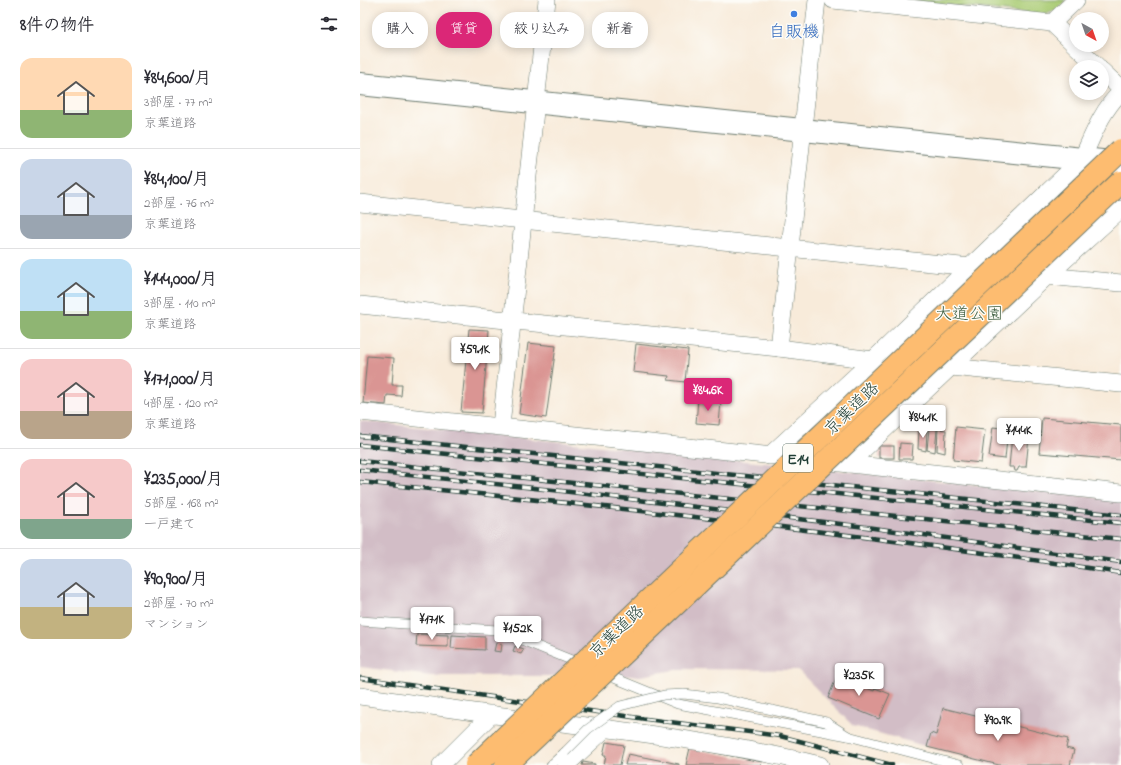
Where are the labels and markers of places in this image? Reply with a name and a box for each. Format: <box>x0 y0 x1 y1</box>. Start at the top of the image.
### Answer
marker: 自販機 <box>789 9 799 19</box>
place label: 自販機 <box>769 20 820 45</box>
pin: ¥59.1K <box>442 337 508 371</box>
pin: ¥84.6K <box>675 378 741 412</box>
pin: ¥84.1K <box>890 405 956 439</box>
pin: ¥144K <box>991 418 1047 452</box>
pin: ¥171K <box>404 607 460 641</box>
pin: ¥152K <box>490 616 546 650</box>
pin: ¥235K <box>831 663 887 697</box>
pin: ¥90.9K <box>965 708 1031 742</box>

